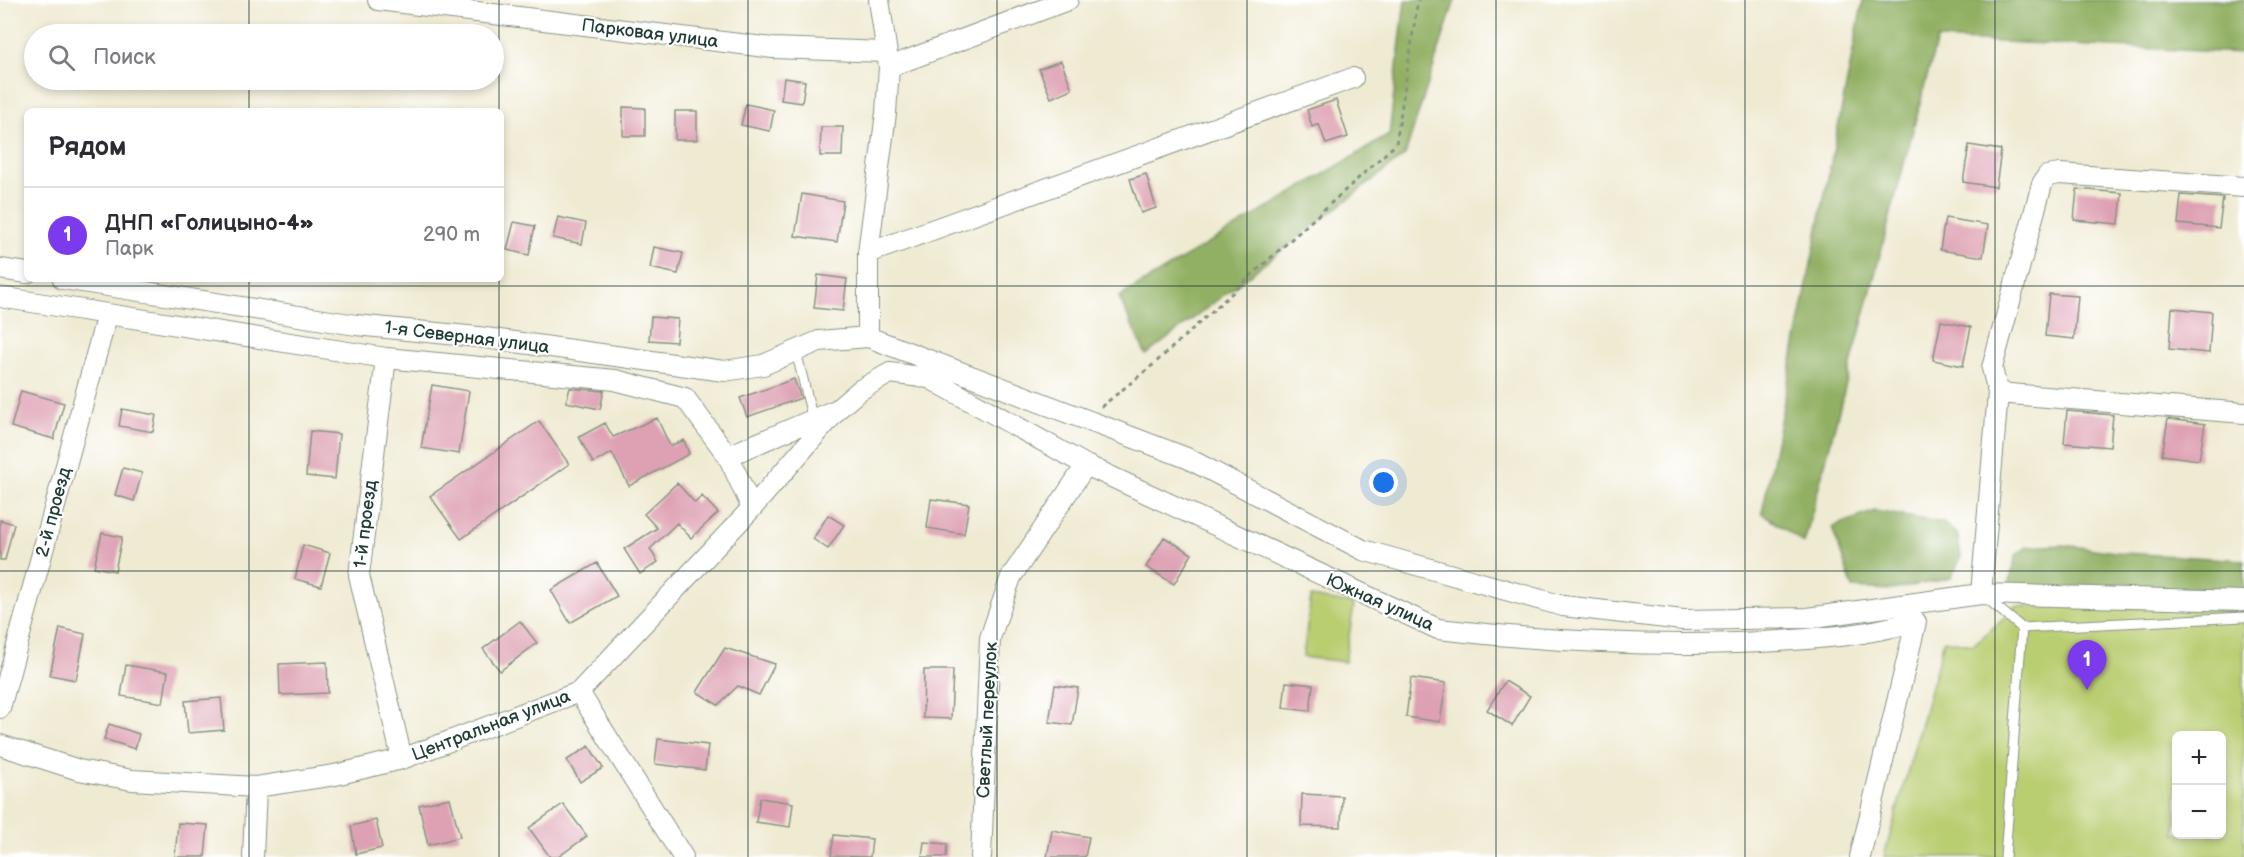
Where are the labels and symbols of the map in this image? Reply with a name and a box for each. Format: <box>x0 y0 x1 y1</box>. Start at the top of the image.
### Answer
street label: Парковая улица <box>580 15 720 52</box>
street label: 1-я Северная улица <box>383 317 551 358</box>
street label: 2-й проезд <box>31 465 76 559</box>
your location <box>1369 468 1398 497</box>
street label: 1-й проезд <box>350 479 381 569</box>
street label: Южная улица <box>1323 569 1437 636</box>
pin: 1 <box>2068 640 2106 690</box>
street label: Светлый переулок <box>973 641 1002 799</box>
street label: Центральная улица <box>409 685 574 765</box>

